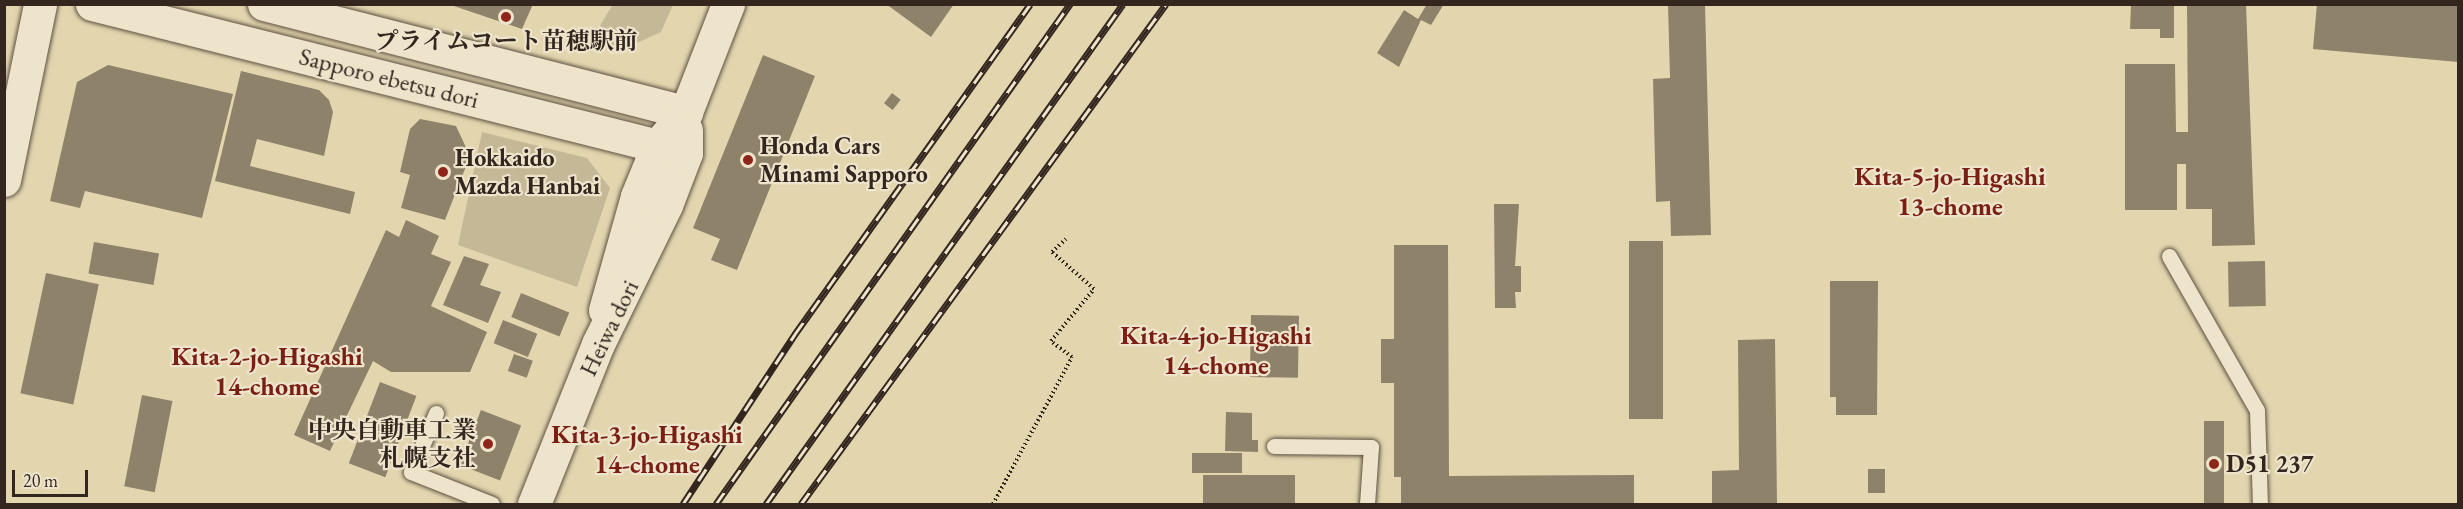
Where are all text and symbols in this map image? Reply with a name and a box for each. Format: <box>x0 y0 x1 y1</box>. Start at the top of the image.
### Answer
marker: プライムコート苗穂駅前 <box>499 10 513 24</box>
place label: プライムコート苗穂駅前 <box>374 27 638 55</box>
street label: Sapporo ebetsu dori <box>296 42 482 114</box>
place label: Honda Cars Minami Sapporo <box>760 132 928 188</box>
place label: Hokkaido Mazda Hanbai <box>455 144 600 200</box>
marker: Honda Cars Minami Sapporo <box>741 153 755 167</box>
district label: Kita-5-jo-Higashi 13-chome <box>1854 161 2046 222</box>
marker: Hokkaido Mazda Hanbai <box>436 165 450 179</box>
street label: Heiwa dori <box>573 275 645 381</box>
district label: Kita-4-jo-Higashi 14-chome <box>1120 320 1312 382</box>
district label: Kita-2-jo-Higashi 14-chome <box>171 341 363 402</box>
place label: 中央自動車工業 札幌支社 <box>308 416 476 472</box>
district label: Kita-3-jo-Higashi 14-chome <box>551 419 743 480</box>
marker: 中央自動車工業 札幌支社 <box>481 437 495 451</box>
place label: D51 237 <box>2226 450 2314 478</box>
marker: D51 237 <box>2207 457 2221 471</box>
scale bar <box>15 458 92 496</box>
text: 20 m <box>23 469 58 492</box>

